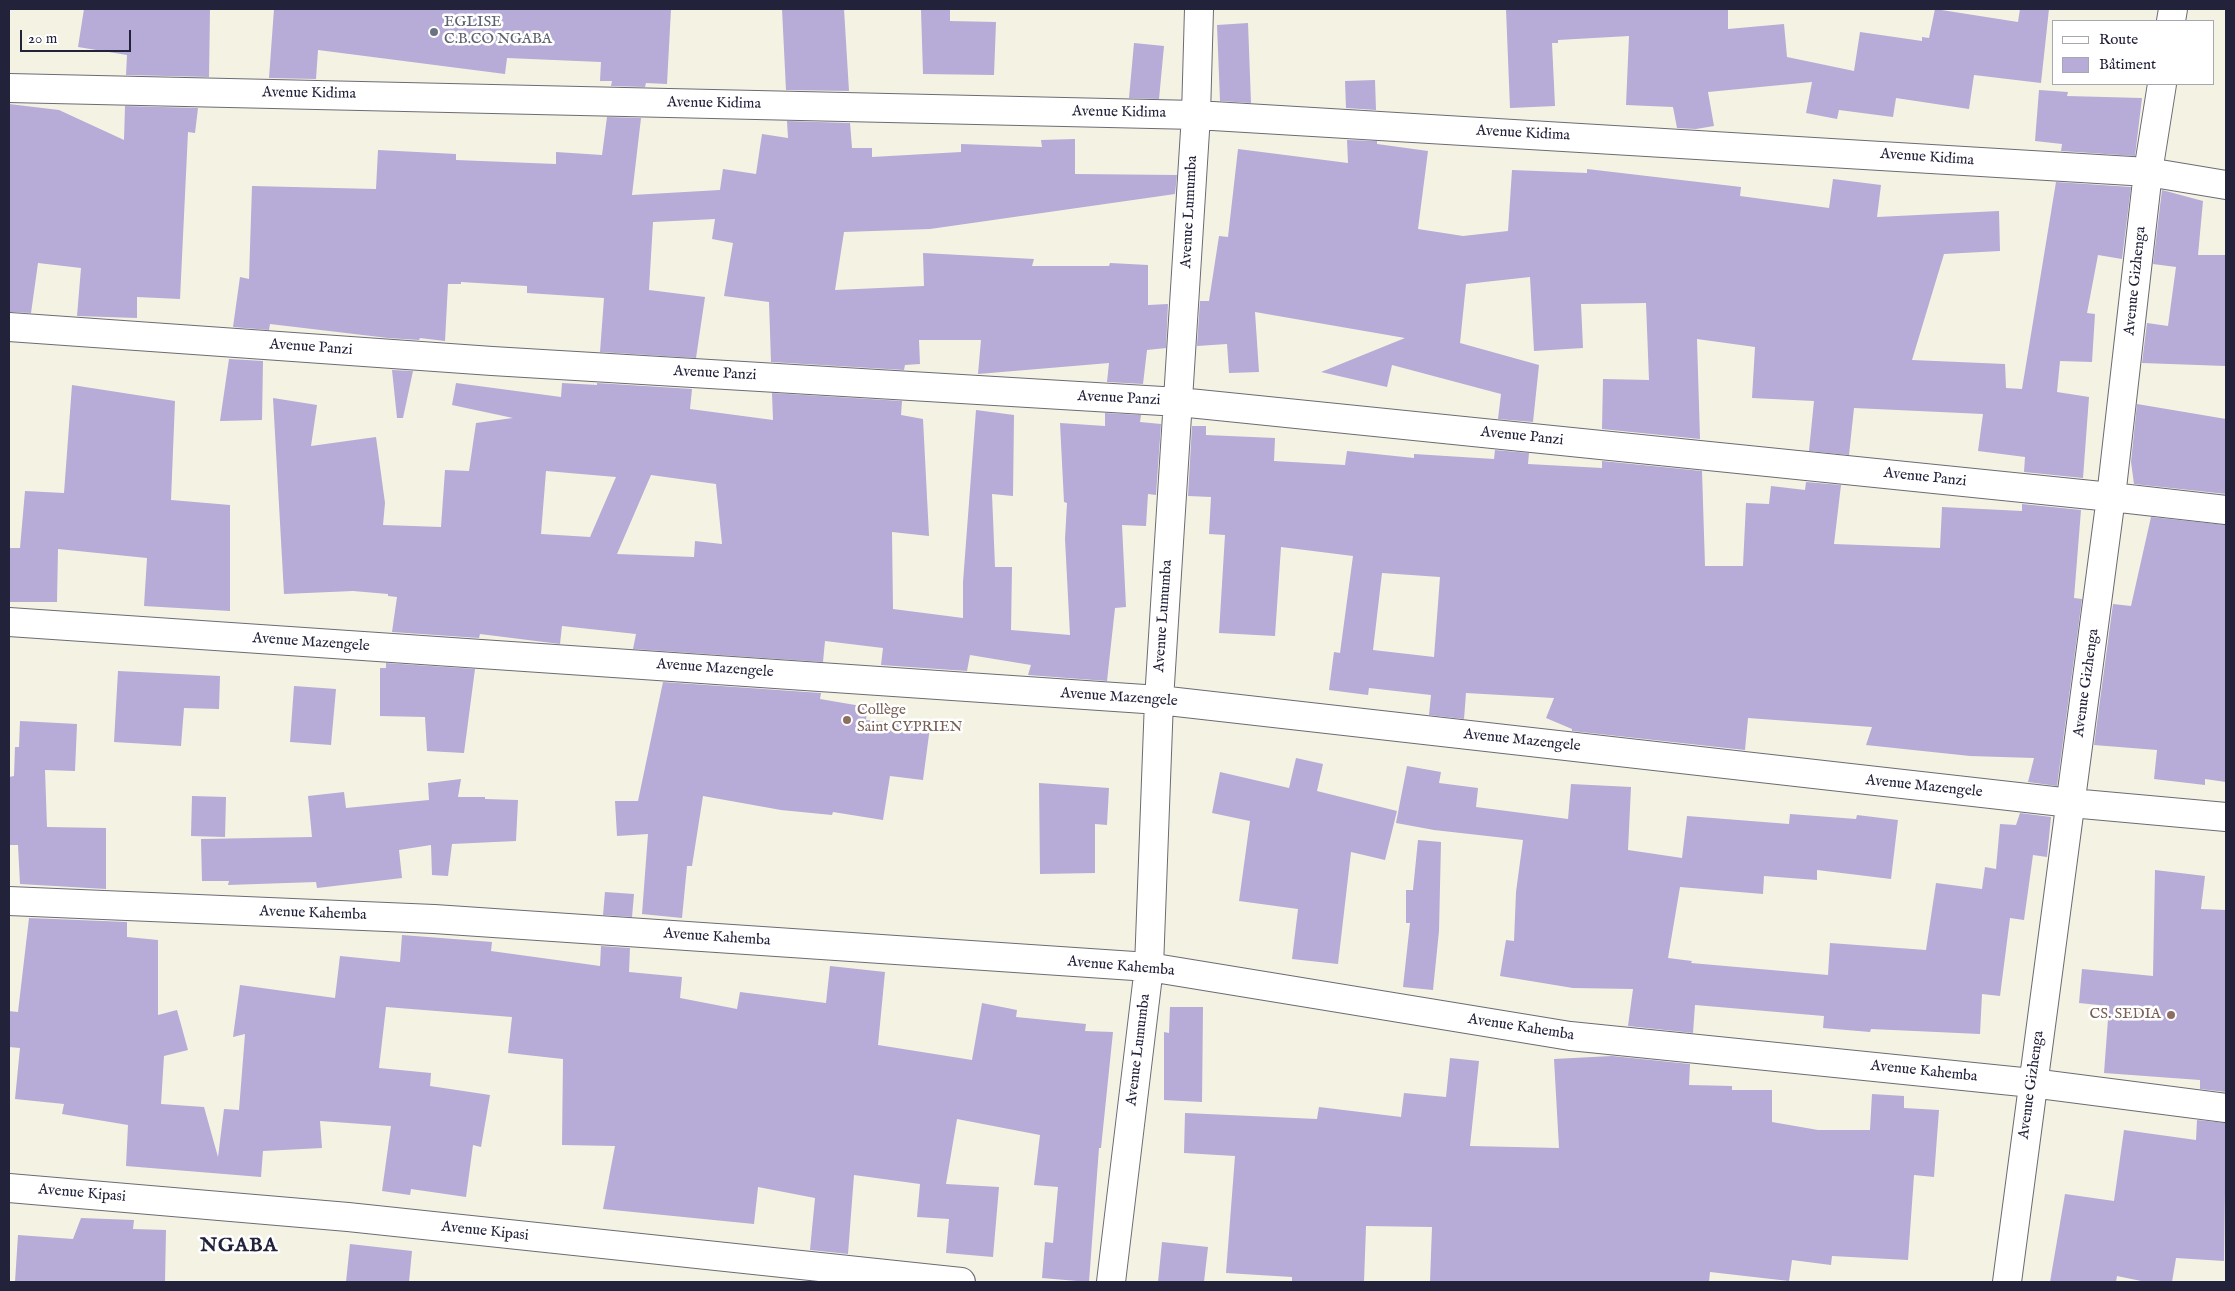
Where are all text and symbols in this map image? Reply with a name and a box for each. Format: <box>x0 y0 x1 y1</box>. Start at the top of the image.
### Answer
place label: EGLISE C.B.CO NGABA <box>444 14 552 49</box>
scale bar <box>22 20 134 52</box>
legend <box>2052 20 2215 85</box>
marker: EGLISE C.B.CO NGABA <box>428 26 440 38</box>
text: 20 m <box>28 29 57 48</box>
text: Route <box>2099 30 2138 49</box>
text: Bâtiment <box>2099 55 2156 74</box>
street label: Avenue Kidima <box>262 84 356 104</box>
street label: Avenue Kidima <box>667 94 761 114</box>
street label: Avenue Kidima <box>1072 103 1166 123</box>
street label: Avenue Kidima <box>1476 123 1570 145</box>
street label: Avenue Kidima <box>1879 146 1975 170</box>
street label: Avenue Lumumba <box>1178 155 1202 269</box>
street label: Avenue Gizhenga <box>2121 226 2151 336</box>
street label: Avenue Panzi <box>269 336 353 360</box>
street label: Avenue Panzi <box>673 363 757 385</box>
street label: Avenue Panzi <box>1077 388 1161 410</box>
street label: Avenue Panzi <box>1480 424 1564 450</box>
street label: Avenue Panzi <box>1883 465 1967 491</box>
street label: Avenue Lumumba <box>1151 559 1177 673</box>
street label: Avenue Gizhenga <box>2070 628 2104 738</box>
street label: Avenue Mazengele <box>252 630 370 656</box>
street label: Avenue Mazengele <box>656 656 774 682</box>
street label: Avenue Mazengele <box>1060 685 1178 711</box>
place label: Collège Saint CYPRIEN <box>857 702 963 737</box>
marker: Collège Saint CYPRIEN <box>841 714 853 726</box>
street label: Avenue Mazengele <box>1463 726 1581 756</box>
street label: Avenue Mazengele <box>1865 772 1983 802</box>
street label: Avenue Kahemba <box>259 903 367 925</box>
street label: Avenue Kahemba <box>663 925 771 951</box>
street label: Avenue Kahemba <box>1067 953 1175 981</box>
street label: Avenue Lumumba <box>1123 993 1155 1107</box>
place label: CS. SEDIA <box>2090 1006 2161 1024</box>
marker: CS. SEDIA <box>2165 1009 2177 1021</box>
street label: Avenue Kahemba <box>1467 1011 1575 1045</box>
street label: Avenue Gizhenga <box>2015 1030 2049 1140</box>
street label: Avenue Kahemba <box>1870 1057 1978 1087</box>
street label: Avenue Kipasi <box>37 1181 127 1207</box>
street label: Avenue Kipasi <box>440 1218 530 1246</box>
district label: NGABA <box>199 1235 279 1259</box>

